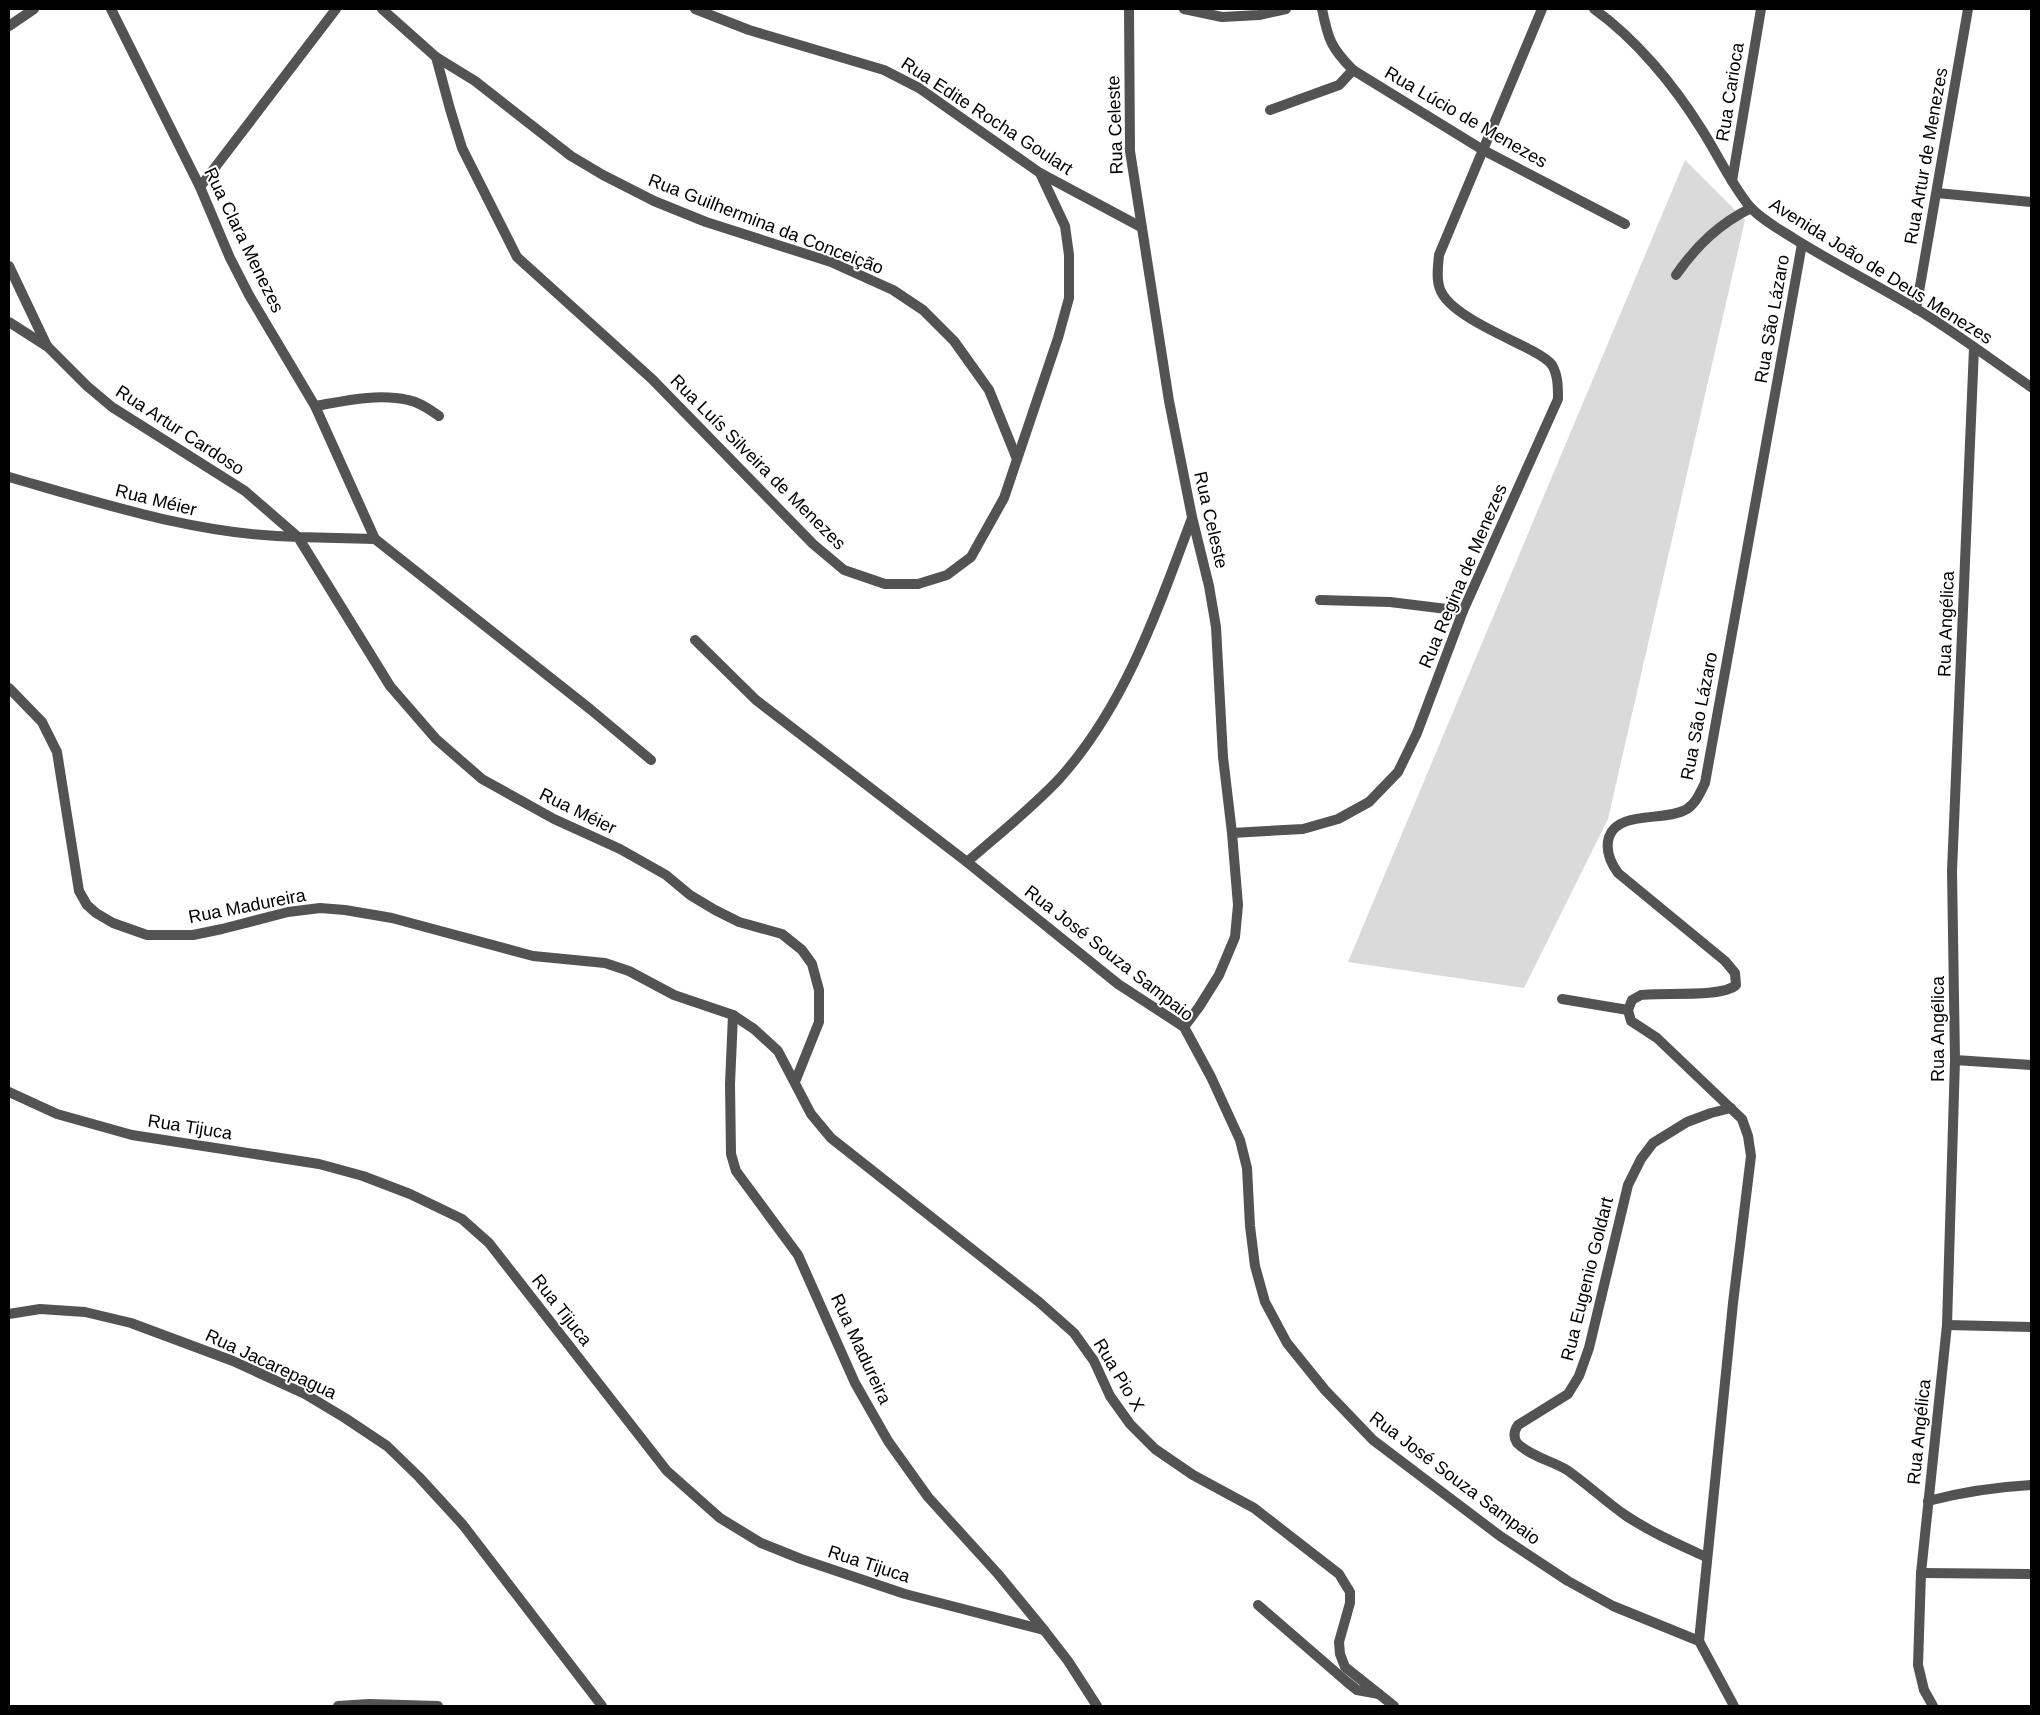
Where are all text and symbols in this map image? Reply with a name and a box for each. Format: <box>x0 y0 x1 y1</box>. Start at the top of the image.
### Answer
street label: Rua Carioca <box>1712 40 1748 143</box>
street label: Rua Edite Rocha Goulart <box>898 53 1076 179</box>
street label: Rua Lúcio de Menezes <box>1381 62 1551 172</box>
street label: Rua Artur de Menezes <box>1901 66 1951 246</box>
street label: Rua Celeste <box>1103 75 1127 175</box>
street label: Rua Clara Menezes <box>200 164 288 316</box>
street label: Rua Guilhermina da Conceição <box>646 170 886 278</box>
street label: Avenida João de Deus Menezes <box>1766 194 1996 348</box>
street label: Rua São Lázaro <box>1751 253 1793 385</box>
street label: Rua Luís Silveira de Menezes <box>666 370 850 554</box>
street label: Rua Artur Cardoso <box>112 381 248 479</box>
street label: Rua Celeste <box>1190 469 1232 571</box>
street label: Rua Méier <box>113 480 199 520</box>
street label: Rua Regina de Menezes <box>1415 481 1511 671</box>
street label: Rua Angélica <box>1934 570 1958 677</box>
street label: Rua São Lázaro <box>1677 650 1721 782</box>
street label: Rua Méier <box>536 784 620 838</box>
street label: Rua José Souza Sampaio <box>1021 881 1197 1025</box>
street label: Rua Madureira <box>187 885 308 927</box>
street label: Rua Angélica <box>1928 975 1948 1082</box>
street label: Rua Tijuca <box>146 1110 235 1144</box>
street label: Rua Eugenio Goldart <box>1557 1195 1617 1363</box>
street label: Rua Tijuca <box>528 1270 597 1350</box>
street label: Rua Madureira <box>827 1291 896 1408</box>
street label: Rua Jacarepagua <box>202 1325 341 1404</box>
street label: Rua Pio X <box>1090 1335 1148 1415</box>
street label: Rua Angélica <box>1904 1377 1935 1486</box>
street label: Rua José Souza Sampaio <box>1366 1407 1544 1549</box>
street label: Rua Tijuca <box>825 1541 913 1587</box>

